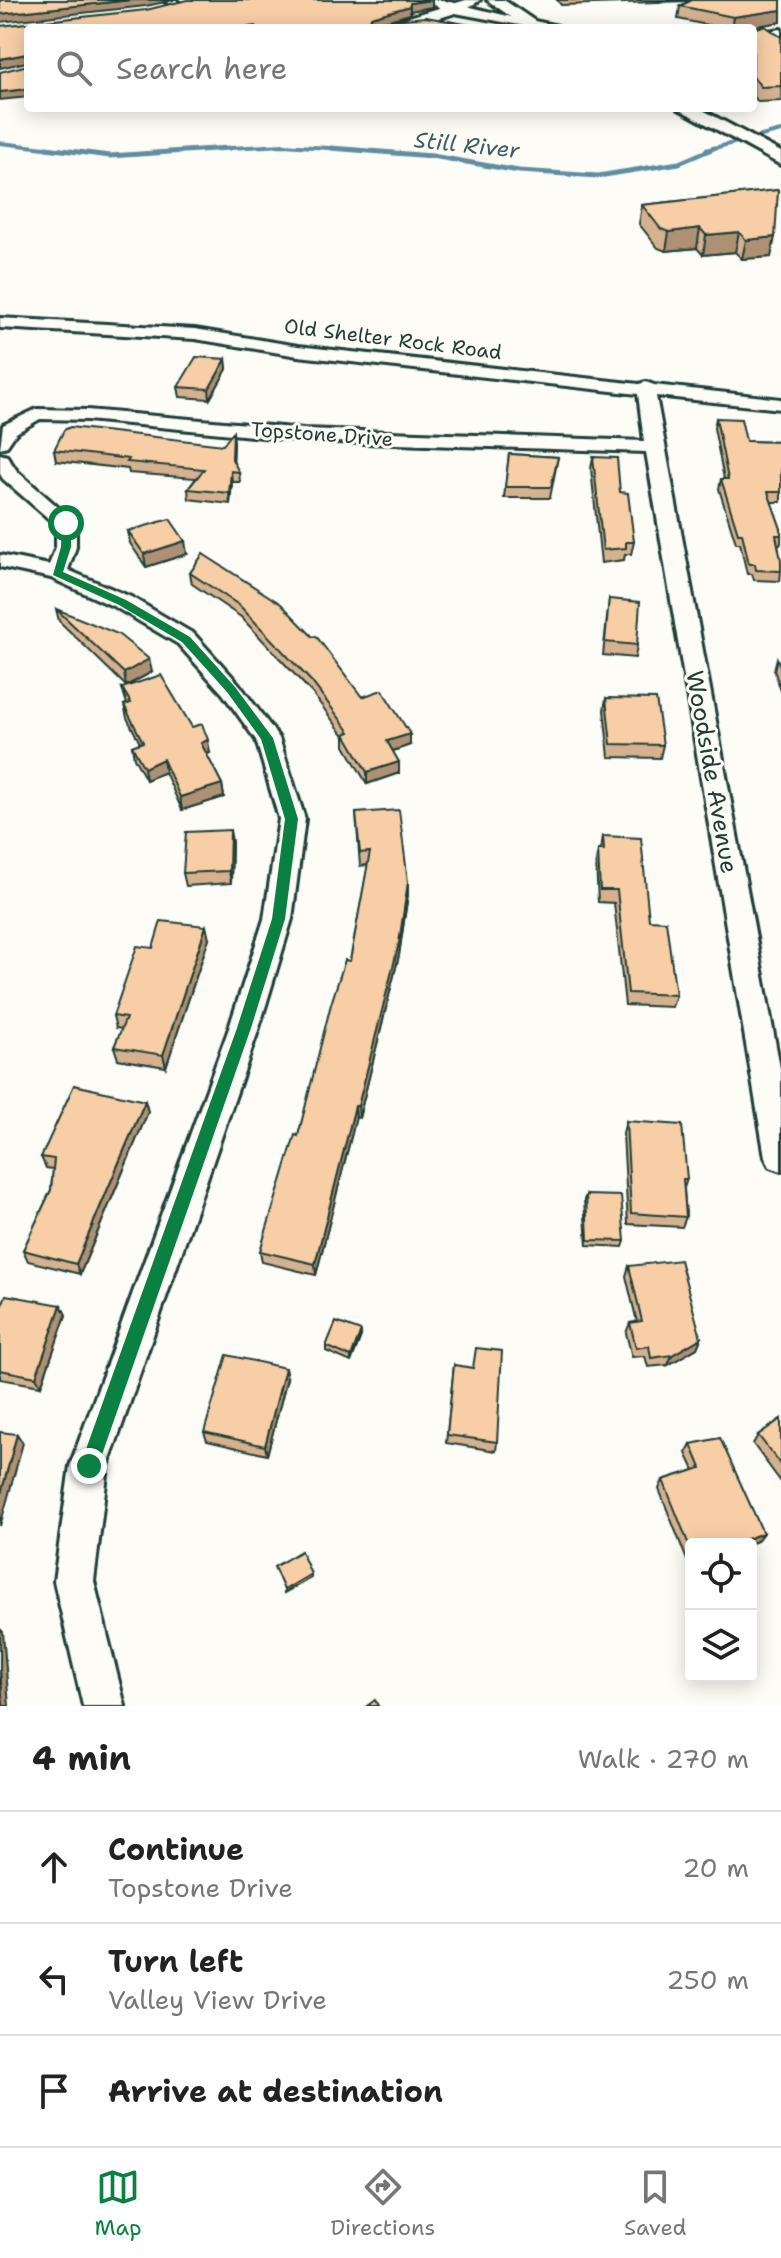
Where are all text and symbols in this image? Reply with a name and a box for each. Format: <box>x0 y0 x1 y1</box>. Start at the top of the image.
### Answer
search box <box>24 24 757 112</box>
icon: search <box>52 46 96 90</box>
text: Search here <box>116 48 287 89</box>
water label: Still River <box>413 125 522 165</box>
street label: Old Shelter Rock Road <box>283 313 504 365</box>
street label: Topstone Drive <box>250 416 394 452</box>
route start <box>48 505 84 541</box>
street label: Woodside Avenue <box>678 668 746 876</box>
route end <box>71 1448 107 1484</box>
map controls <box>685 1538 757 1682</box>
button: locate <box>685 1538 757 1610</box>
button: layers <box>685 1610 757 1682</box>
text: 4 min <box>32 1735 131 1781</box>
text: Walk · 270 m <box>578 1741 749 1776</box>
text: Continue <box>108 1829 244 1870</box>
icon: ahead <box>32 1845 76 1889</box>
text: 20 m <box>682 1850 749 1885</box>
text: Topstone Drive <box>108 1870 293 1905</box>
text: Turn left <box>108 1941 243 1982</box>
icon: left <box>32 1957 76 2001</box>
text: 250 m <box>666 1962 749 1997</box>
text: Valley View Drive <box>108 1982 327 2017</box>
icon: arrive <box>32 2069 76 2113</box>
text: Arrive at destination <box>108 2071 443 2112</box>
tab: Map <box>94 2165 142 2242</box>
tab: Directions <box>330 2165 435 2242</box>
tab: Saved <box>624 2165 687 2242</box>

